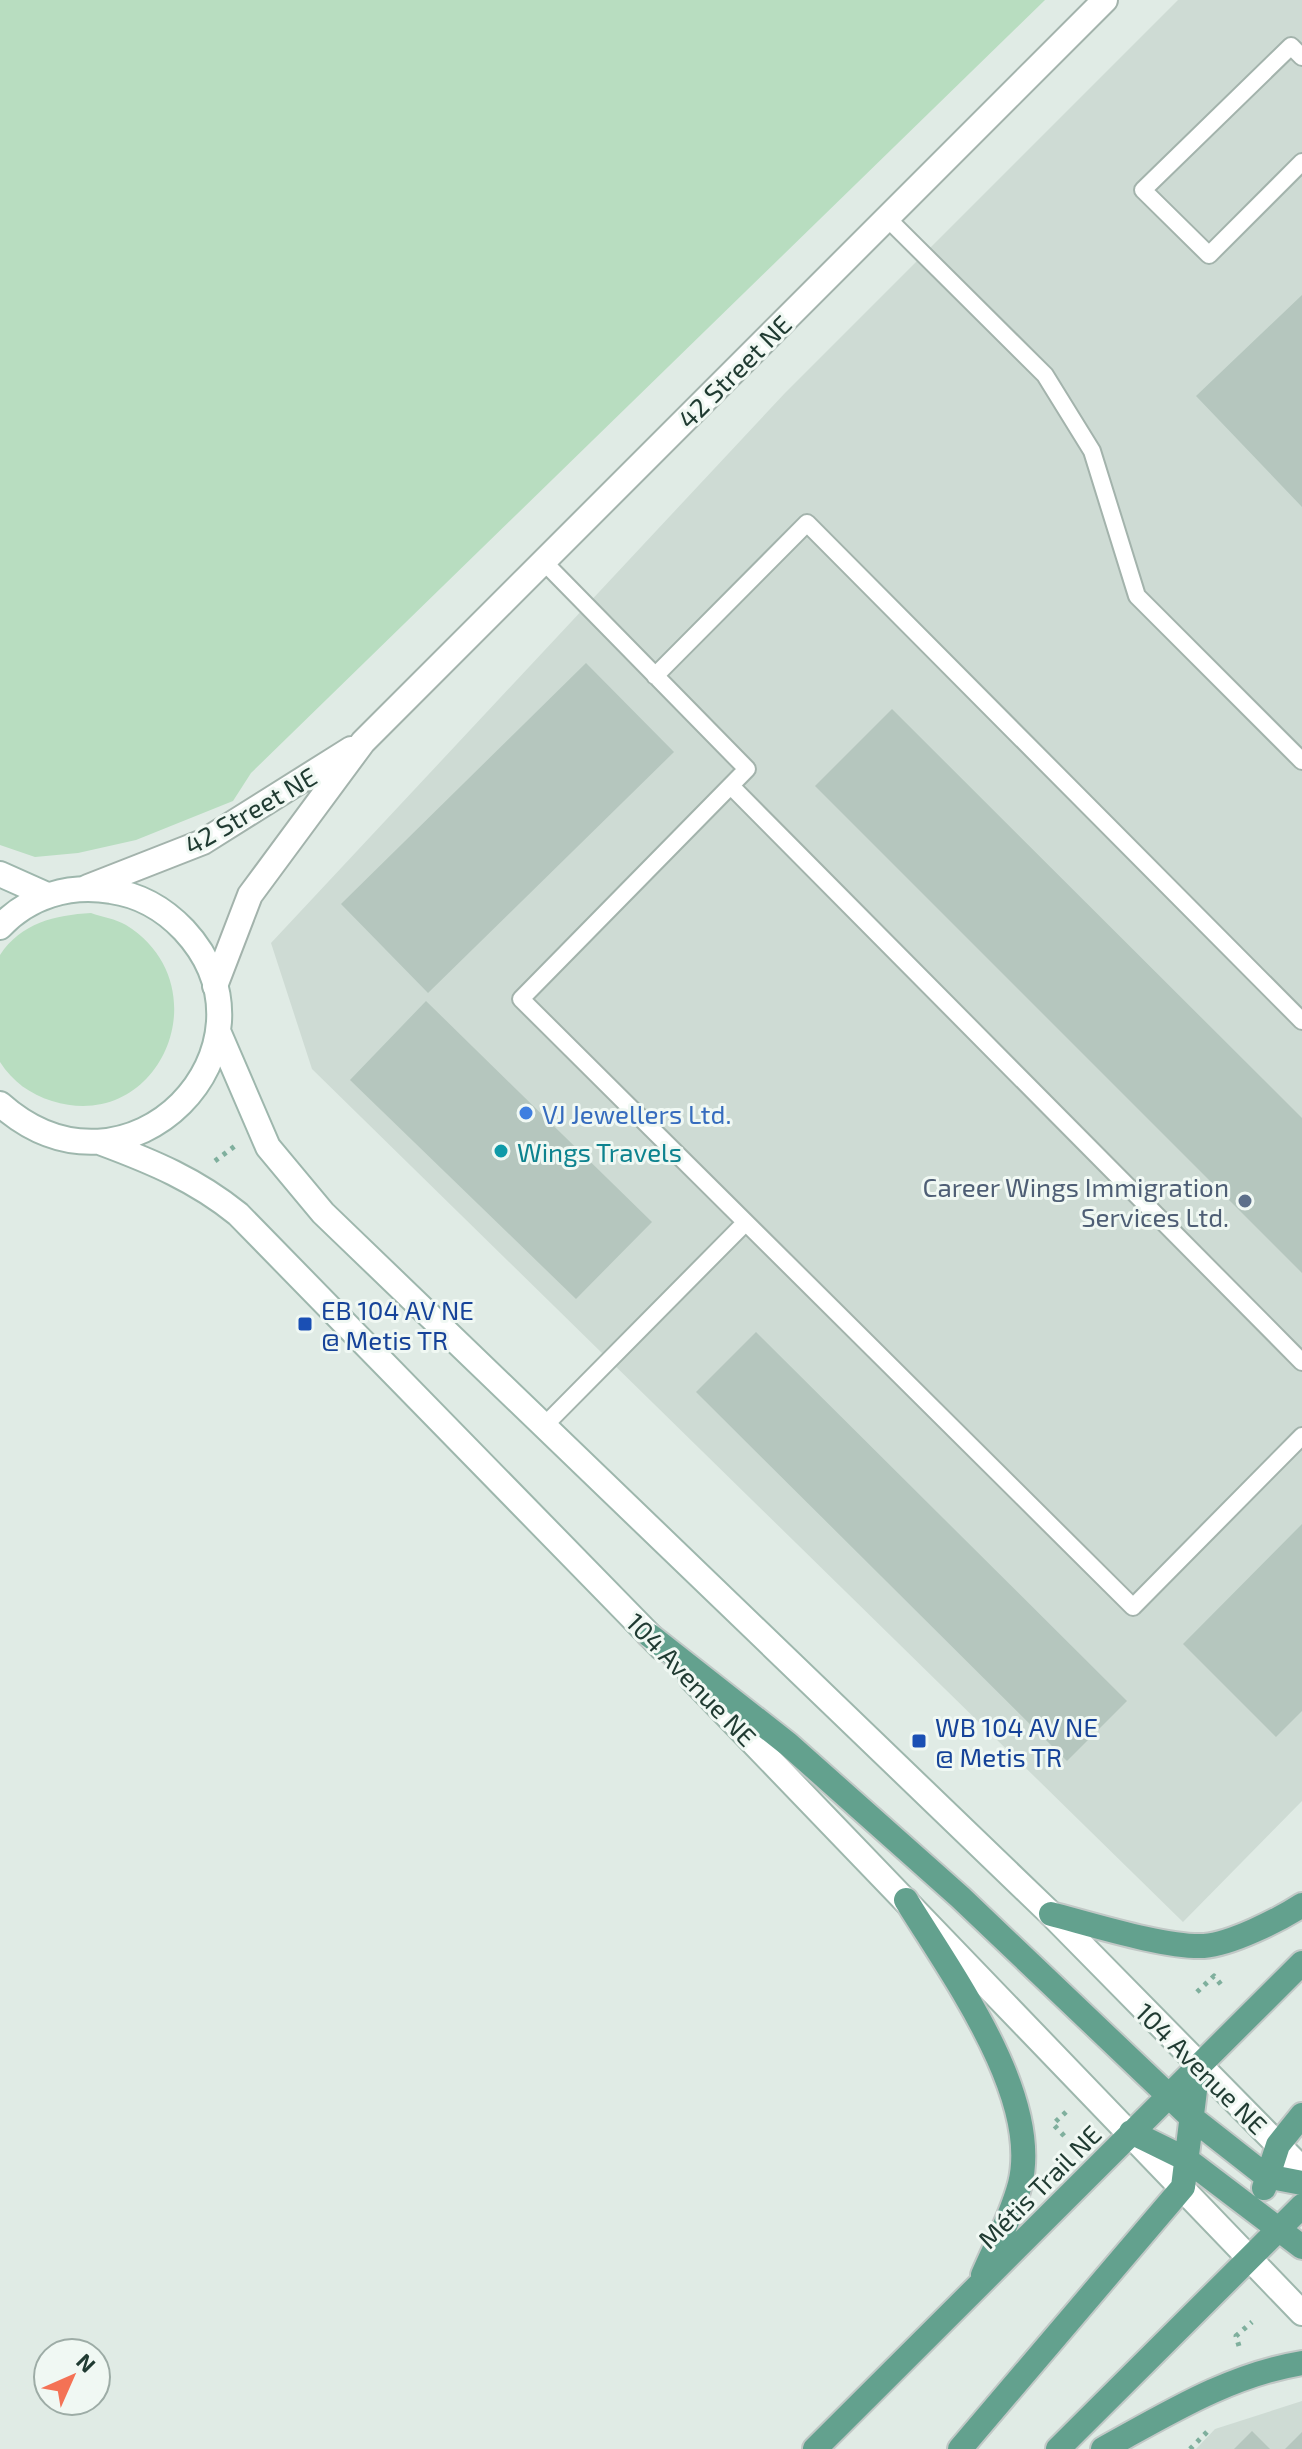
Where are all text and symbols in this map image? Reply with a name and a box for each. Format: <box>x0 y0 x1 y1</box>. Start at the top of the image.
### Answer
street label: 42 Street NE <box>671 308 797 434</box>
street label: 42 Street NE <box>178 760 322 860</box>
place label: VJ Jewellers Ltd. <box>542 1098 731 1129</box>
marker: VJ Jewellers Ltd. <box>517 1104 535 1122</box>
place label: Wings Travels <box>517 1136 682 1167</box>
marker: Wings Travels <box>492 1142 510 1160</box>
place label: Career Wings Immigration Services Ltd. <box>923 1171 1229 1232</box>
marker: Career Wings Immigration Services Ltd. <box>1236 1192 1254 1210</box>
place label: EB 104 AV NE @ Metis TR <box>321 1294 474 1355</box>
marker: EB 104 AV NE @ Metis TR <box>296 1315 314 1333</box>
street label: 104 Avenue NE <box>621 1606 763 1752</box>
place label: WB 104 AV NE @ Metis TR <box>935 1711 1098 1772</box>
marker: WB 104 AV NE @ Metis TR <box>910 1732 928 1750</box>
street label: 104 Avenue NE <box>1130 1996 1274 2140</box>
street label: Métis Trail NE <box>971 2118 1107 2254</box>
north arrow <box>32 2337 112 2417</box>
text: N <box>72 2347 102 2377</box>

